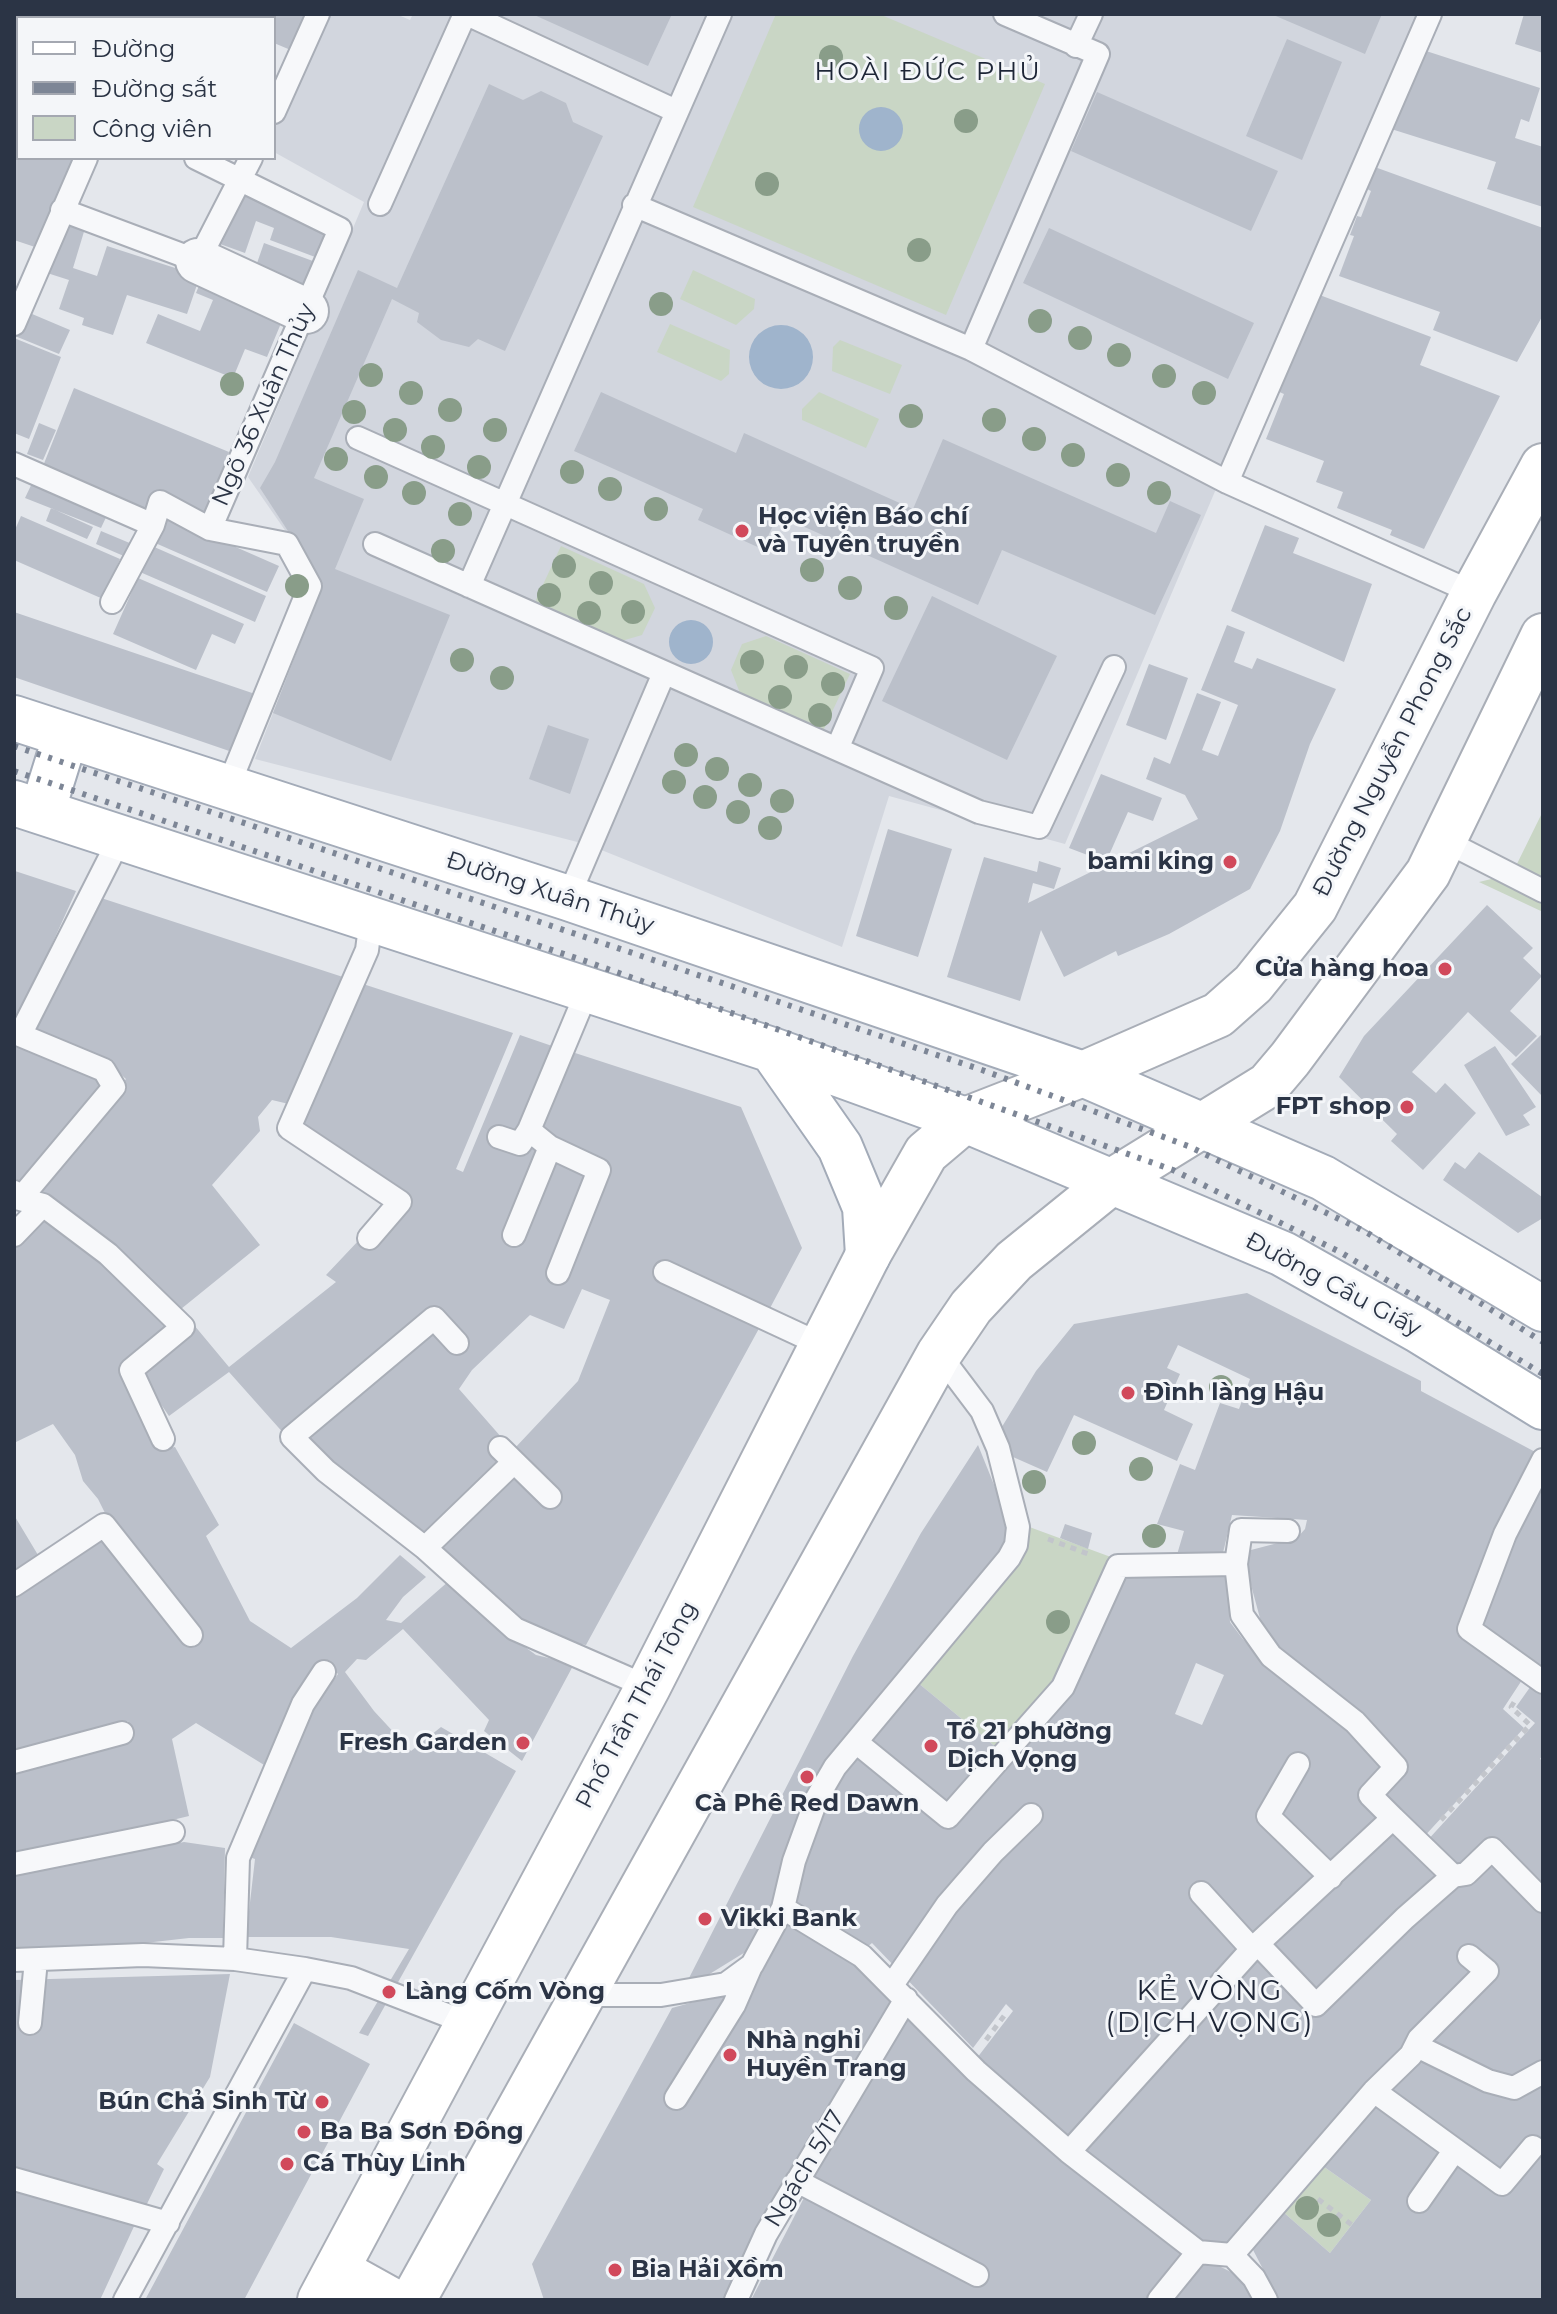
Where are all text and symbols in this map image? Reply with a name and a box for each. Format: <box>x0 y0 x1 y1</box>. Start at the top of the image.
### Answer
legend <box>16 16 276 160</box>
text: Đường <box>92 34 175 63</box>
district label: HOÀI ĐỨC PHỦ <box>814 56 1042 88</box>
text: Đường sắt <box>92 74 217 103</box>
text: Công viên <box>92 114 213 143</box>
street label: Ngõ 36 Xuân Thủy <box>206 299 322 511</box>
place label: Học viện Báo chí và Tuyên truyền <box>758 503 968 559</box>
marker: Học viện Báo chí và Tuyên truyền <box>733 522 751 540</box>
street label: Đường Nguyễn Phong Sắc <box>1307 602 1479 902</box>
street label: Đường Xuân Thủy <box>443 846 657 940</box>
place label: bami king <box>1087 848 1214 876</box>
marker: bami king <box>1221 853 1239 871</box>
place label: Cửa hàng hoa <box>1255 955 1429 983</box>
marker: Cửa hàng hoa <box>1436 960 1454 978</box>
place label: FPT shop <box>1276 1093 1391 1121</box>
marker: FPT shop <box>1398 1098 1416 1116</box>
street label: Đường Cầu Giấy <box>1240 1227 1426 1343</box>
place label: Đình làng Hậu <box>1144 1379 1324 1407</box>
marker: Đình làng Hậu <box>1119 1384 1137 1402</box>
street label: Phố Trần Thái Tông <box>570 1596 704 1814</box>
place label: Tổ 21 phường Dịch Vọng <box>947 1718 1112 1774</box>
place label: Fresh Garden <box>339 1729 507 1757</box>
marker: Fresh Garden <box>514 1734 532 1752</box>
marker: Tổ 21 phường Dịch Vọng <box>922 1737 940 1755</box>
marker: Cà Phê Red Dawn <box>798 1768 816 1786</box>
place label: Cà Phê Red Dawn <box>695 1790 919 1818</box>
place label: Vikki Bank <box>721 1905 857 1933</box>
marker: Vikki Bank <box>696 1910 714 1928</box>
district label: KẺ VÒNG (DỊCH VỌNG) <box>1106 1975 1314 2041</box>
place label: Làng Cốm Vòng <box>405 1978 605 2006</box>
marker: Làng Cốm Vòng <box>380 1983 398 2001</box>
place label: Nhà nghỉ Huyền Trang <box>746 2027 907 2083</box>
marker: Nhà nghỉ Huyền Trang <box>721 2046 739 2064</box>
place label: Bún Chả Sinh Từ <box>98 2088 306 2116</box>
marker: Bún Chả Sinh Từ <box>313 2093 331 2111</box>
street label: Ngách 5/17 <box>759 2105 851 2233</box>
place label: Ba Ba Sơn Đông <box>320 2118 524 2146</box>
marker: Ba Ba Sơn Đông <box>295 2123 313 2141</box>
place label: Cá Thùy Linh <box>303 2150 466 2178</box>
marker: Cá Thùy Linh <box>278 2155 296 2173</box>
place label: Bia Hải Xồm <box>631 2256 784 2284</box>
marker: Bia Hải Xồm <box>606 2261 624 2279</box>

